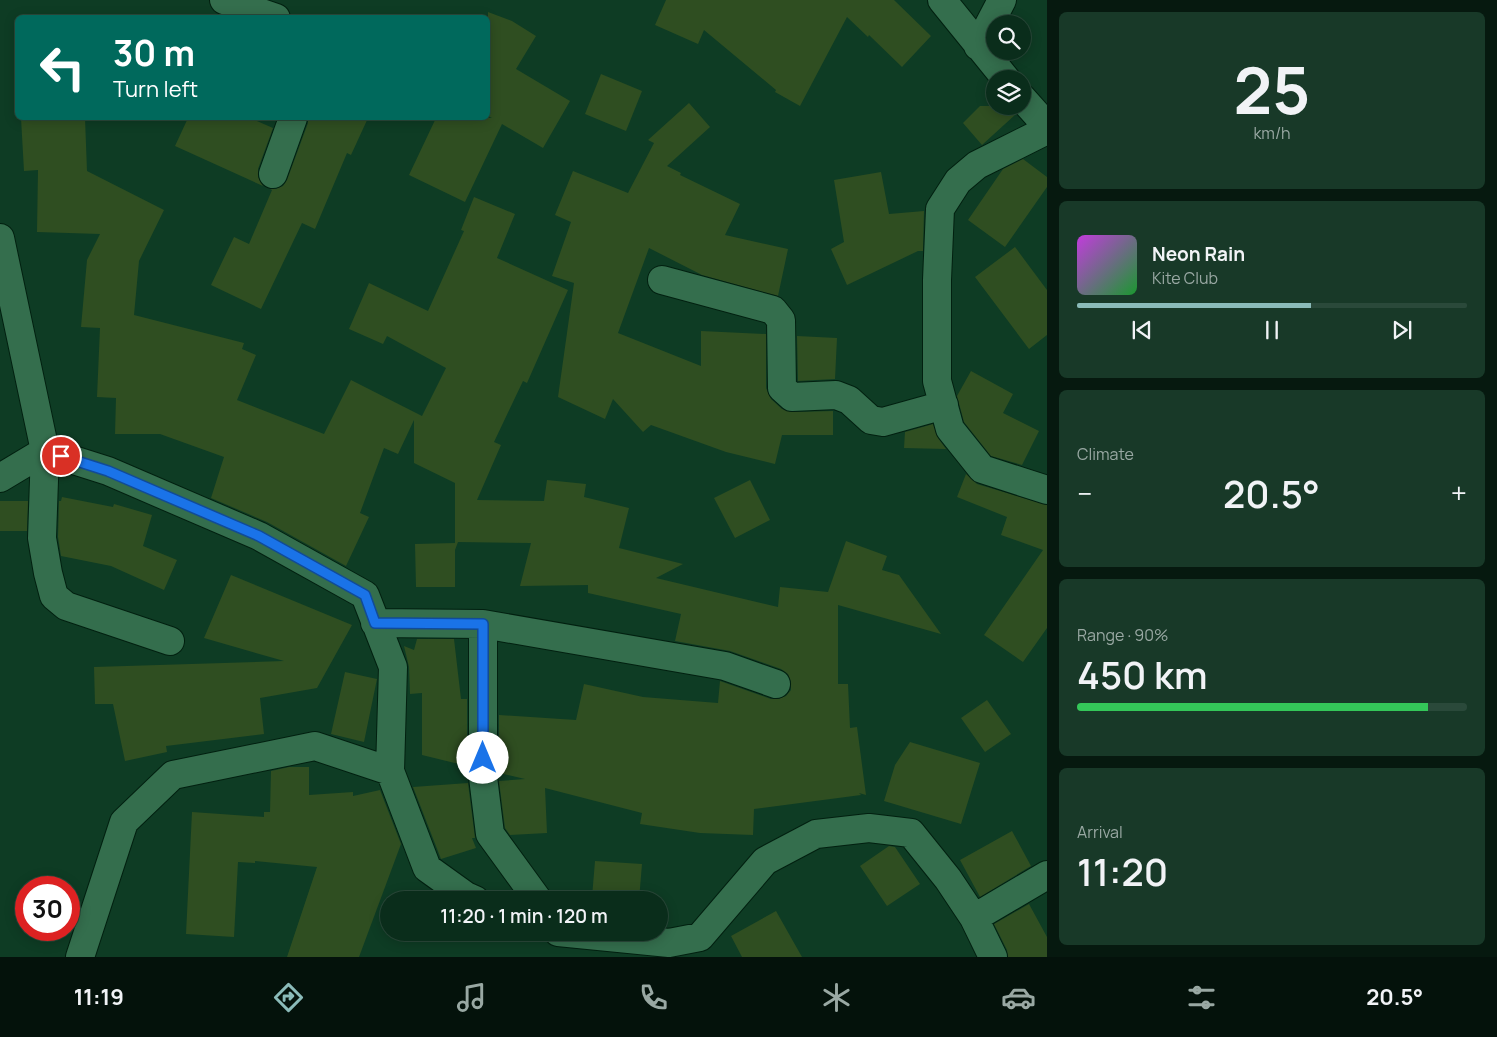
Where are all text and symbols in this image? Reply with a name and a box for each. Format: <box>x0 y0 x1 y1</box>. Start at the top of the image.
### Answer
map controls <box>986 15 1031 115</box>
button: search <box>986 15 1031 60</box>
text: 30 m <box>113 29 195 77</box>
icon: left <box>30 35 95 100</box>
text: 25 <box>1234 45 1310 134</box>
button: layers <box>986 70 1031 115</box>
text: Turn left <box>113 74 198 104</box>
text: km/h <box>1253 122 1291 144</box>
text: Neon Rain <box>1152 241 1245 267</box>
text: Kite Club <box>1152 267 1218 289</box>
icon: previous <box>1128 316 1156 344</box>
icon: pause <box>1258 316 1286 344</box>
icon: next <box>1388 316 1416 344</box>
pin <box>40 435 82 477</box>
icon: arrive <box>47 442 75 470</box>
text: Climate <box>1077 443 1134 465</box>
text: 20.5° <box>1223 467 1320 519</box>
text: − <box>1077 474 1092 512</box>
text: + <box>1451 474 1467 512</box>
text: Range · 90% <box>1077 624 1168 646</box>
text: 450 km <box>1077 648 1208 700</box>
position arrow <box>456 731 508 783</box>
text: Arrival <box>1077 821 1123 843</box>
text: 11:20 <box>1077 845 1168 897</box>
speed limit sign: 30 <box>15 876 80 941</box>
text: 11:20 · 1 min · 120 m <box>440 903 608 929</box>
icon: directions <box>271 980 306 1015</box>
icon: music <box>454 980 489 1015</box>
icon: phone <box>636 980 671 1015</box>
icon: climate <box>819 980 854 1015</box>
icon: car <box>1001 980 1036 1015</box>
icon: filters <box>1184 980 1219 1015</box>
text: 11:19 <box>74 982 124 1012</box>
text: 20.5° <box>1366 982 1423 1012</box>

